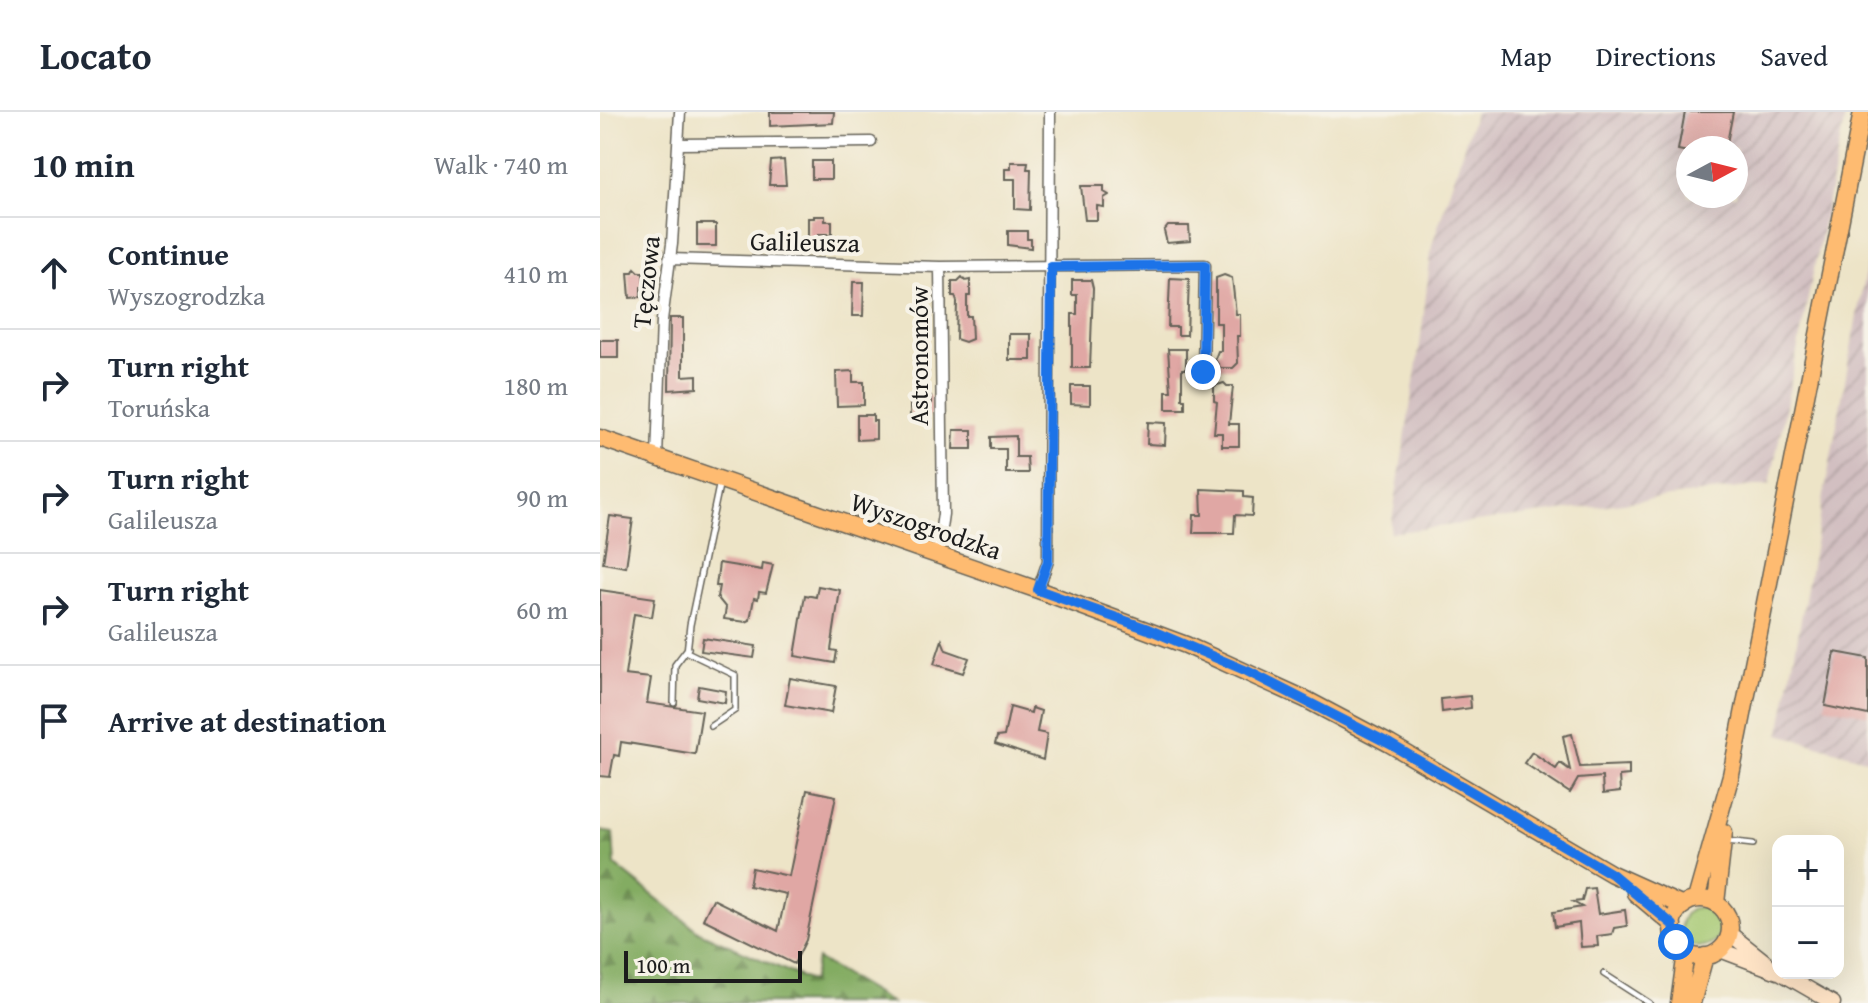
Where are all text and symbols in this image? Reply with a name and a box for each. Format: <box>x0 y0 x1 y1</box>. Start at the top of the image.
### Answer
text: Locato <box>40 27 152 83</box>
text: Map <box>1500 35 1552 76</box>
text: Directions <box>1596 35 1716 76</box>
text: Saved <box>1760 35 1828 76</box>
north arrow <box>1676 136 1748 208</box>
text: 10 min <box>32 140 134 189</box>
text: Walk · 740 m <box>434 145 568 184</box>
street label: Galileusza <box>750 221 861 262</box>
text: Continue <box>108 232 229 276</box>
street label: Tęczowa <box>621 233 670 330</box>
icon: ahead <box>32 251 76 295</box>
text: 410 m <box>503 254 568 293</box>
text: Wyszogrodzka <box>108 276 265 315</box>
street label: Astronomów <box>899 286 938 426</box>
text: Turn right <box>108 344 249 388</box>
route end <box>1185 354 1221 390</box>
icon: right <box>32 363 76 407</box>
text: 180 m <box>503 366 568 405</box>
text: Toruńska <box>108 388 210 427</box>
text: Turn right <box>108 456 249 500</box>
icon: right <box>32 475 76 519</box>
text: 90 m <box>516 478 568 517</box>
street label: Wyszogrodzka <box>845 481 1008 570</box>
text: Galileusza <box>108 500 218 539</box>
text: Turn right <box>108 568 249 612</box>
icon: right <box>32 587 76 631</box>
text: 60 m <box>516 590 568 629</box>
text: Galileusza <box>108 612 218 651</box>
icon: arrive <box>32 699 76 743</box>
text: Arrive at destination <box>108 699 386 743</box>
map controls <box>1772 835 1844 979</box>
button: + <box>1772 835 1844 907</box>
button: − <box>1772 907 1844 979</box>
route start <box>1658 924 1694 960</box>
scale bar <box>624 947 802 983</box>
text: 100 m <box>636 949 691 981</box>

